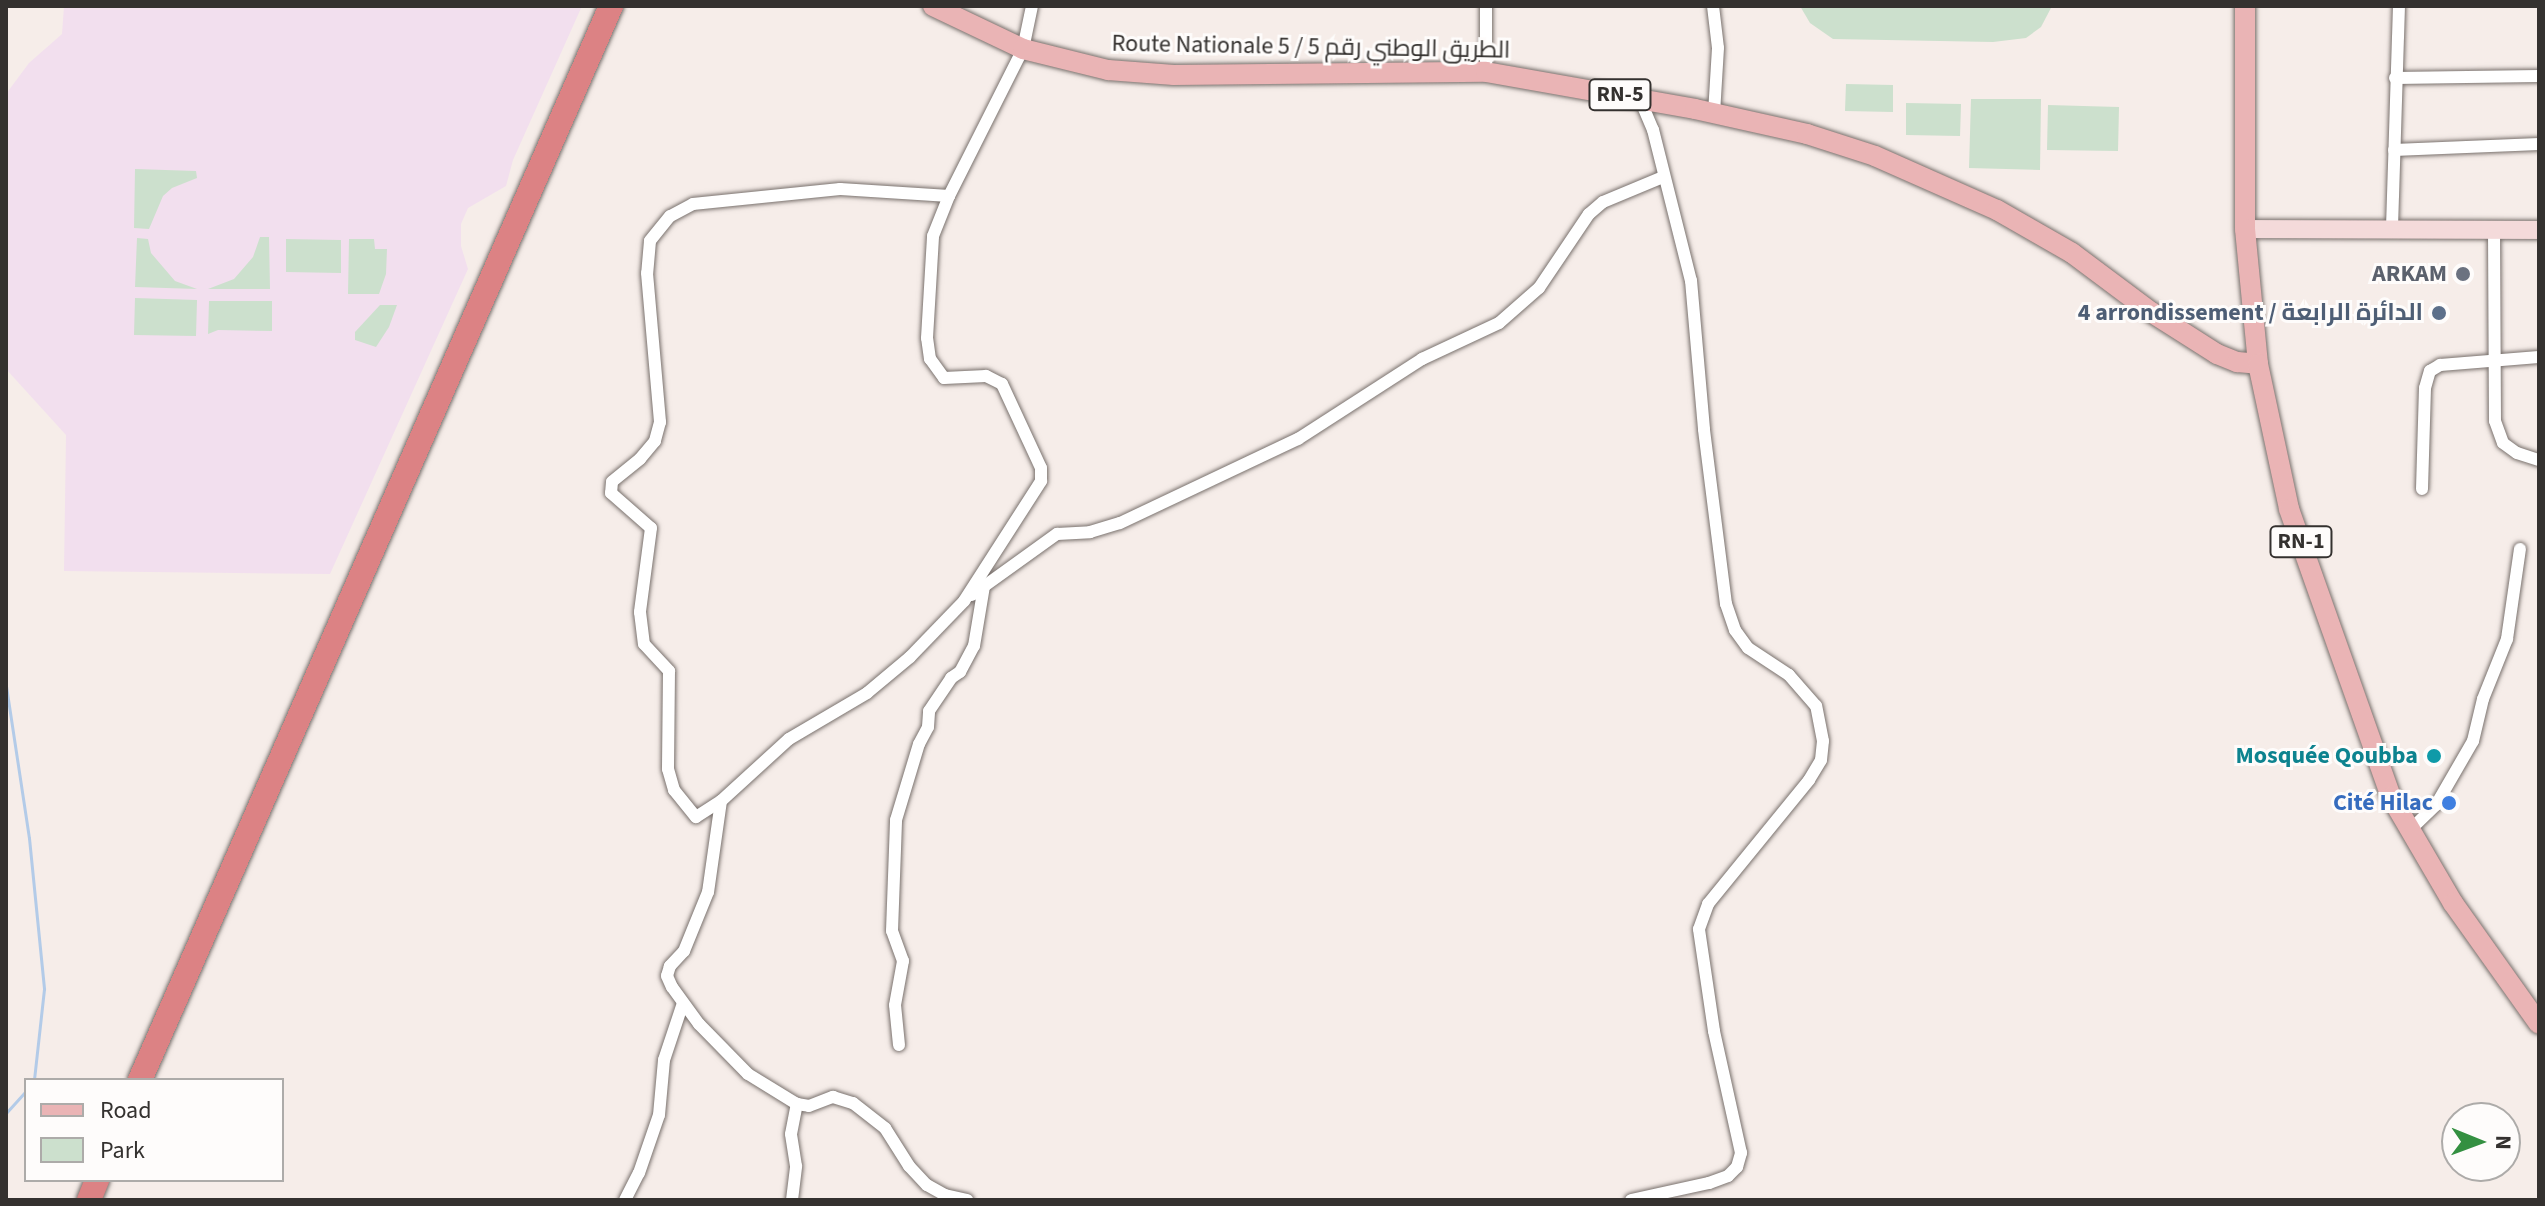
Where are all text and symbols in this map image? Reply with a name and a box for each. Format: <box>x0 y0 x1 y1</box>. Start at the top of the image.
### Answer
street label: Route Nationale 5 / الطريق الوطني رقم 5 <box>1111 29 1511 65</box>
road number: RN-5 <box>1588 77 1652 113</box>
place label: ARKAM <box>2372 260 2447 288</box>
marker: ARKAM <box>2454 265 2472 283</box>
place label: 4 arrondissement / الدائرة الرابعة <box>2078 299 2423 327</box>
marker: 4 arrondissement / الدائرة الرابعة <box>2430 304 2448 322</box>
road number: RN-1 <box>2269 524 2333 560</box>
place label: Mosquée Qoubba <box>2236 742 2418 770</box>
marker: Mosquée Qoubba <box>2425 747 2443 765</box>
place label: Cité Hilac <box>2333 789 2433 817</box>
marker: Cité Hilac <box>2440 794 2458 812</box>
legend <box>24 1078 284 1182</box>
text: Road <box>100 1093 152 1128</box>
north arrow <box>2441 1102 2521 1182</box>
text: Park <box>100 1133 145 1168</box>
text: N <box>2487 1135 2519 1150</box>

